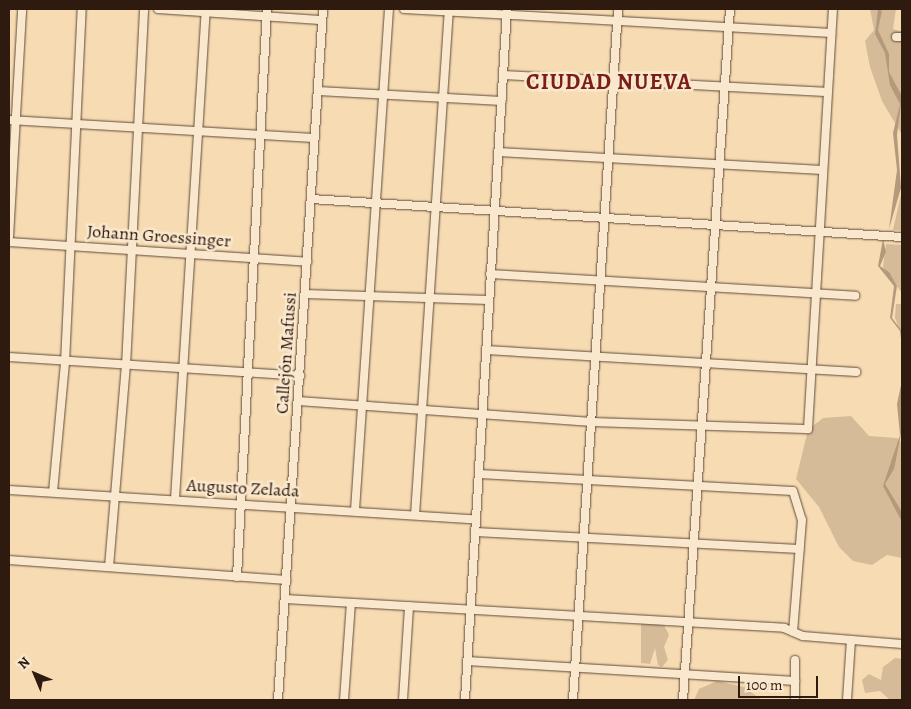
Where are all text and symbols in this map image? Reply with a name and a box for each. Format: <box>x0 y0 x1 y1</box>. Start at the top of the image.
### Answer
district label: CIUDAD NUEVA <box>525 70 693 96</box>
street label: Johann Groessinger <box>86 220 232 252</box>
street label: Callejón Mafussi <box>271 291 301 415</box>
street label: Augusto Zelada <box>186 474 300 502</box>
north arrow <box>10 649 60 699</box>
text: N <box>14 653 34 673</box>
scale bar <box>741 666 821 698</box>
text: 100 m <box>746 675 783 695</box>

